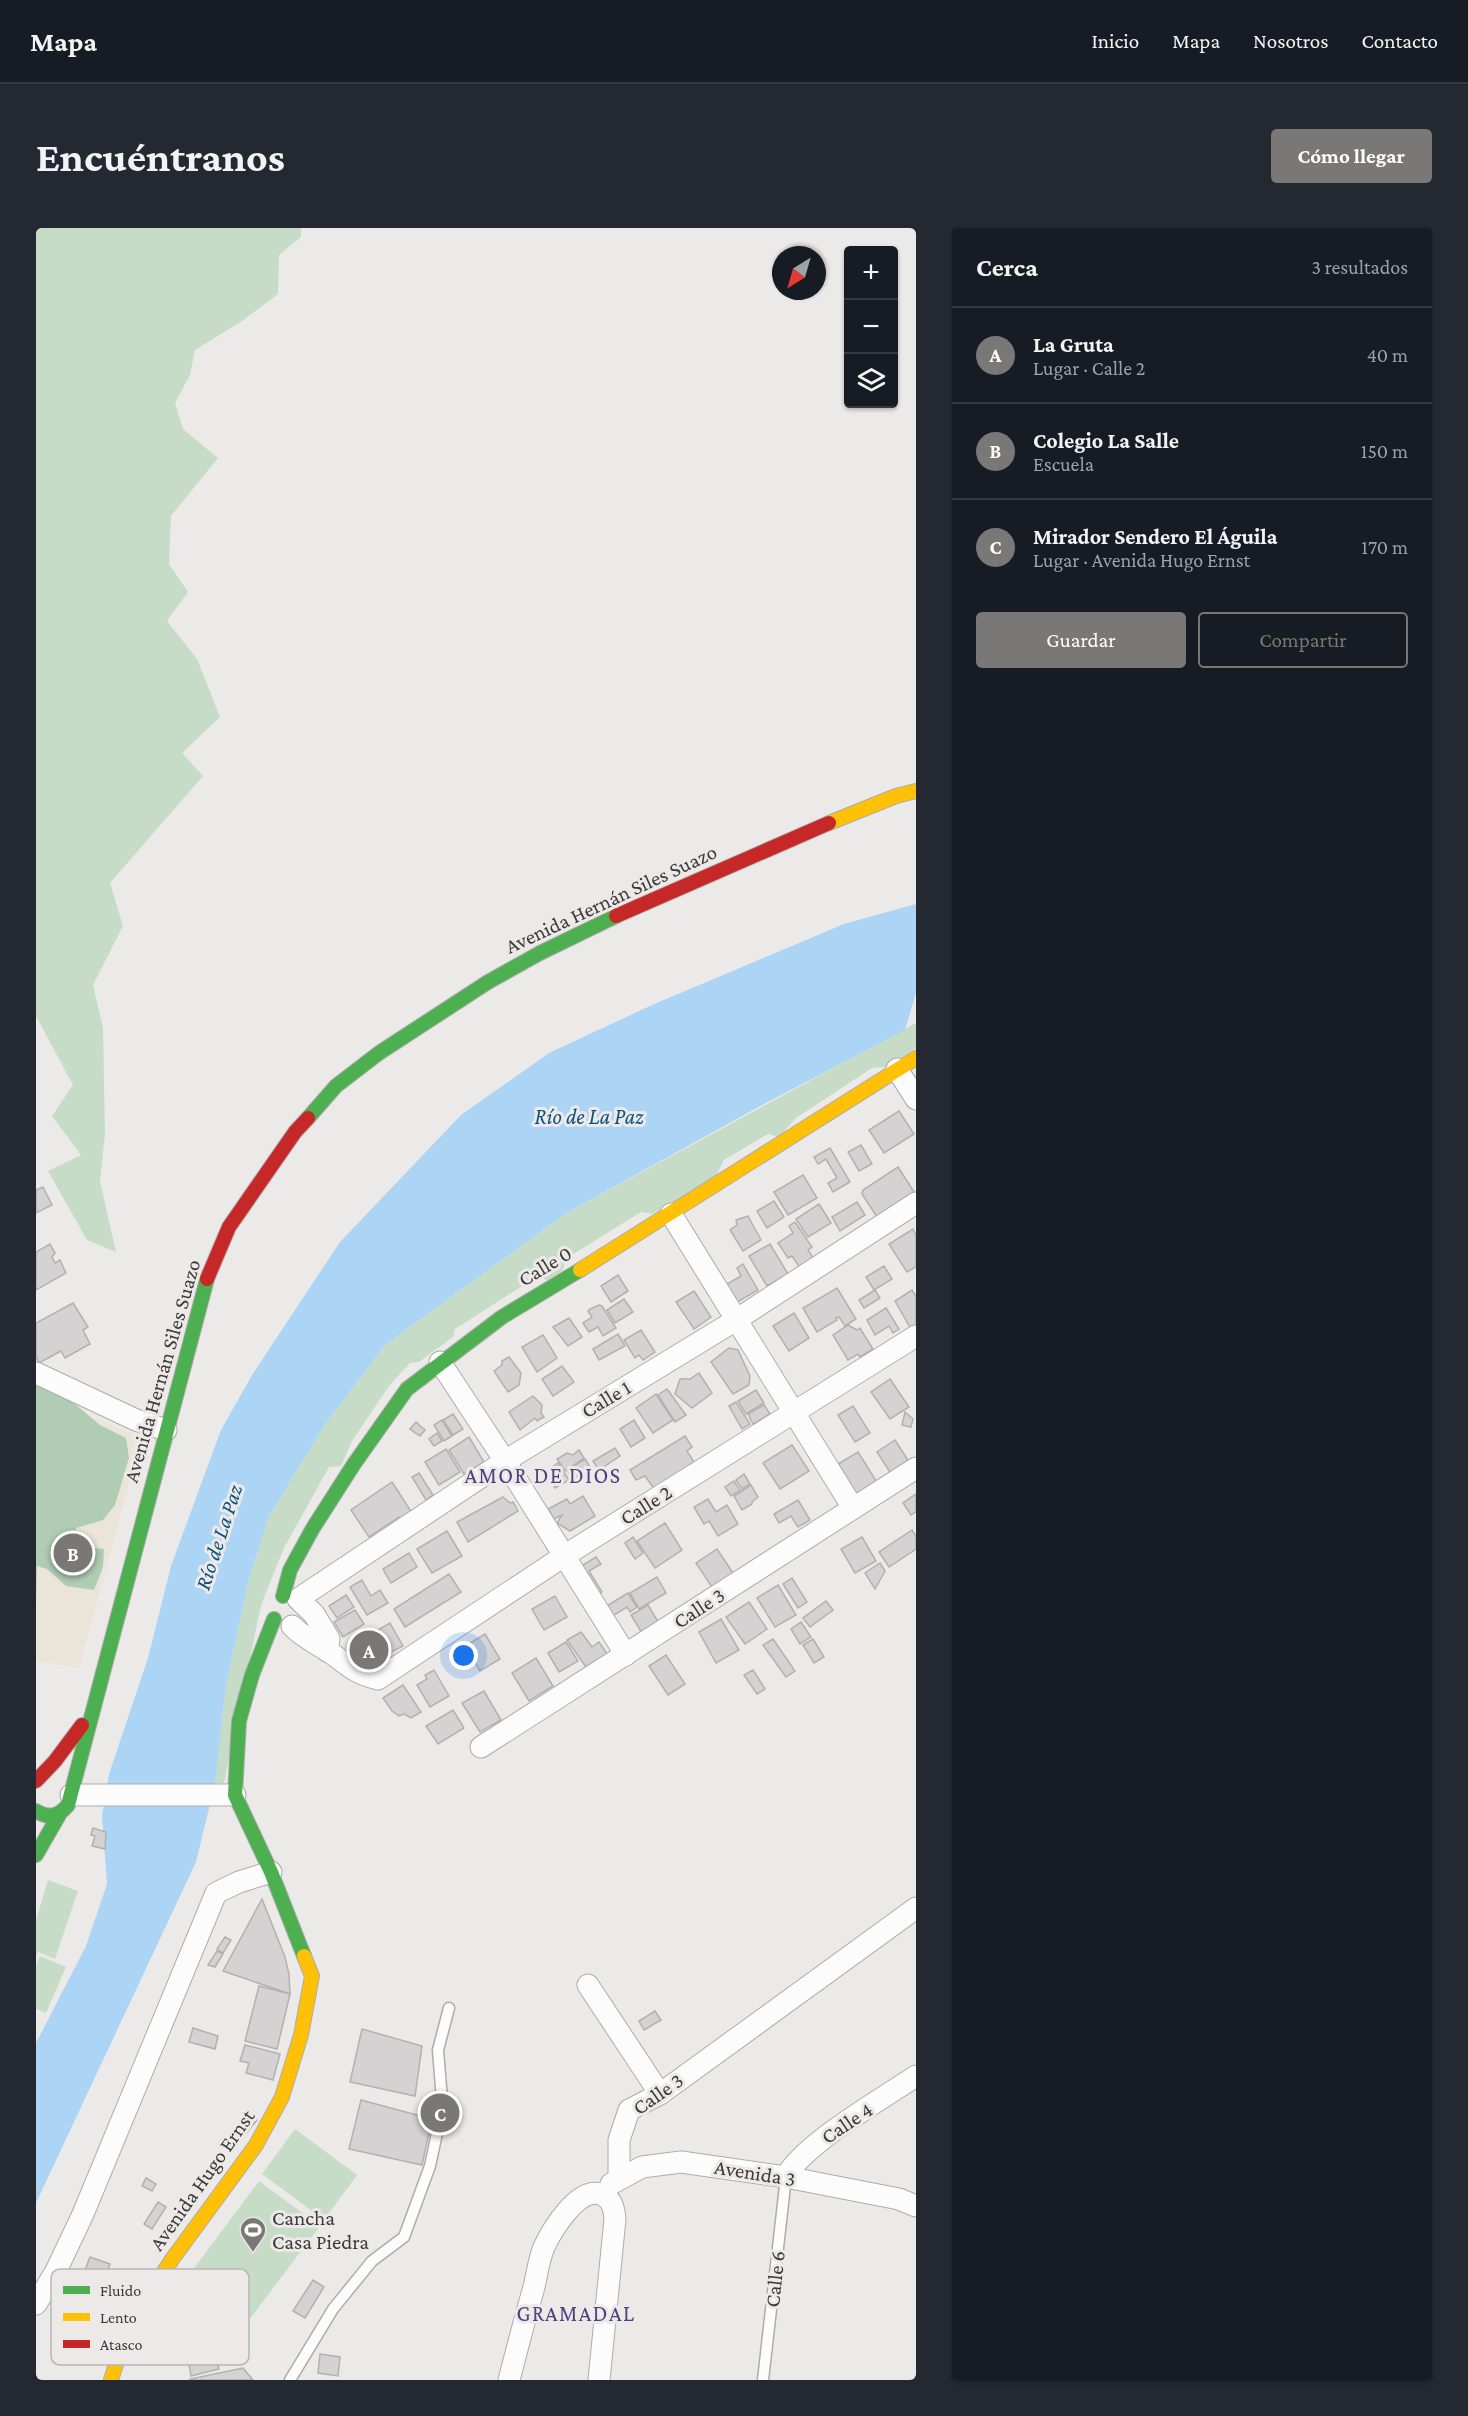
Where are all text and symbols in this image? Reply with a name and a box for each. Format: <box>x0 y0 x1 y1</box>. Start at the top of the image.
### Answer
text: Mapa <box>30 26 97 57</box>
text: Inicio <box>1091 29 1139 53</box>
text: Mapa <box>1172 29 1220 53</box>
text: Nosotros <box>1253 29 1329 53</box>
text: Contacto <box>1362 29 1438 53</box>
button: Cómo llegar <box>1271 129 1432 183</box>
text: Encuéntranos <box>36 133 285 180</box>
north arrow <box>772 246 826 300</box>
map controls <box>844 246 898 408</box>
button: + <box>844 246 898 300</box>
text: Cerca <box>976 253 1038 282</box>
text: 3 resultados <box>1311 256 1408 278</box>
button: − <box>844 300 898 354</box>
text: La Gruta <box>1033 332 1114 357</box>
text: A <box>990 344 1001 366</box>
text: 40 m <box>1367 344 1408 366</box>
button: layers <box>844 354 898 408</box>
text: Lugar · Calle 2 <box>1033 357 1145 379</box>
text: Colegio La Salle <box>1033 428 1179 453</box>
text: B <box>990 440 1001 462</box>
text: 150 m <box>1361 440 1408 462</box>
text: Escuela <box>1033 453 1094 475</box>
text: Mirador Sendero El Águila <box>1033 524 1277 549</box>
text: C <box>989 536 1002 558</box>
text: 170 m <box>1361 536 1408 558</box>
text: Lugar · Avenida Hugo Ernst <box>1033 549 1250 571</box>
button: Guardar <box>976 612 1186 668</box>
button: Compartir <box>1198 612 1408 668</box>
street label: Avenida Hernán Siles Suazo <box>501 839 721 959</box>
water label: Río de La Paz <box>534 1104 644 1129</box>
street label: Calle 0 <box>514 1241 576 1291</box>
street label: Avenida Hernán Siles Suazo <box>119 1257 205 1485</box>
street label: Calle 1 <box>577 1375 635 1423</box>
district label: AMOR DE DIOS <box>465 1463 621 1488</box>
street label: Calle 2 <box>616 1480 676 1530</box>
water label: Río de La Paz <box>190 1481 247 1593</box>
pin: B <box>54 1530 93 1576</box>
street label: Calle 3 <box>669 1583 729 1633</box>
pin: A <box>350 1628 388 1672</box>
your location <box>449 1641 478 1670</box>
street label: Calle 3 <box>628 2068 688 2120</box>
pin: C <box>420 2090 460 2136</box>
street label: Calle 4 <box>817 2097 877 2149</box>
street label: Avenida Hugo Ernst <box>144 2104 260 2255</box>
street label: Avenida 3 <box>713 2155 797 2191</box>
place label: Cancha Casa Piedra <box>272 2206 369 2254</box>
sports icon: Cancha Casa Piedra <box>238 2215 268 2253</box>
street label: Calle 6 <box>760 2249 790 2309</box>
legend <box>51 2269 249 2365</box>
text: Fluido <box>100 2282 141 2299</box>
district label: GRAMADAL <box>517 2301 635 2326</box>
text: Lento <box>100 2309 137 2326</box>
text: Atasco <box>100 2336 142 2353</box>

